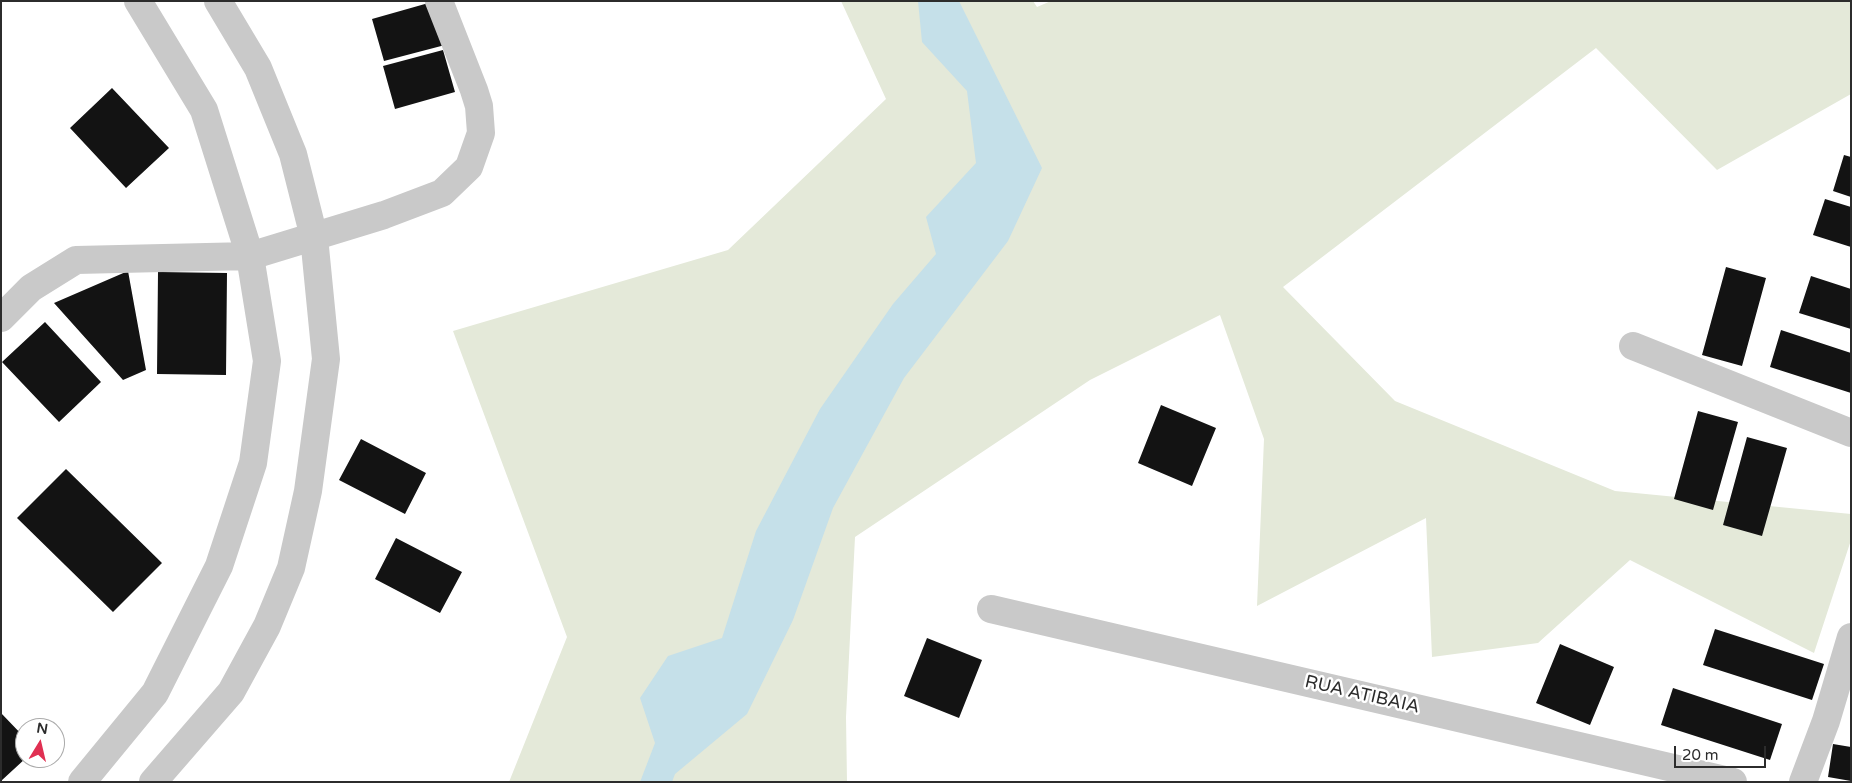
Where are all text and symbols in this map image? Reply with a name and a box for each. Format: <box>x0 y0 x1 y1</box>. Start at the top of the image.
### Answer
street label: RUA ATIBAIA <box>1303 671 1421 719</box>
north arrow <box>15 718 65 768</box>
text: N <box>35 719 49 738</box>
scale bar <box>1677 736 1770 768</box>
text: 20 m <box>1682 746 1719 764</box>

